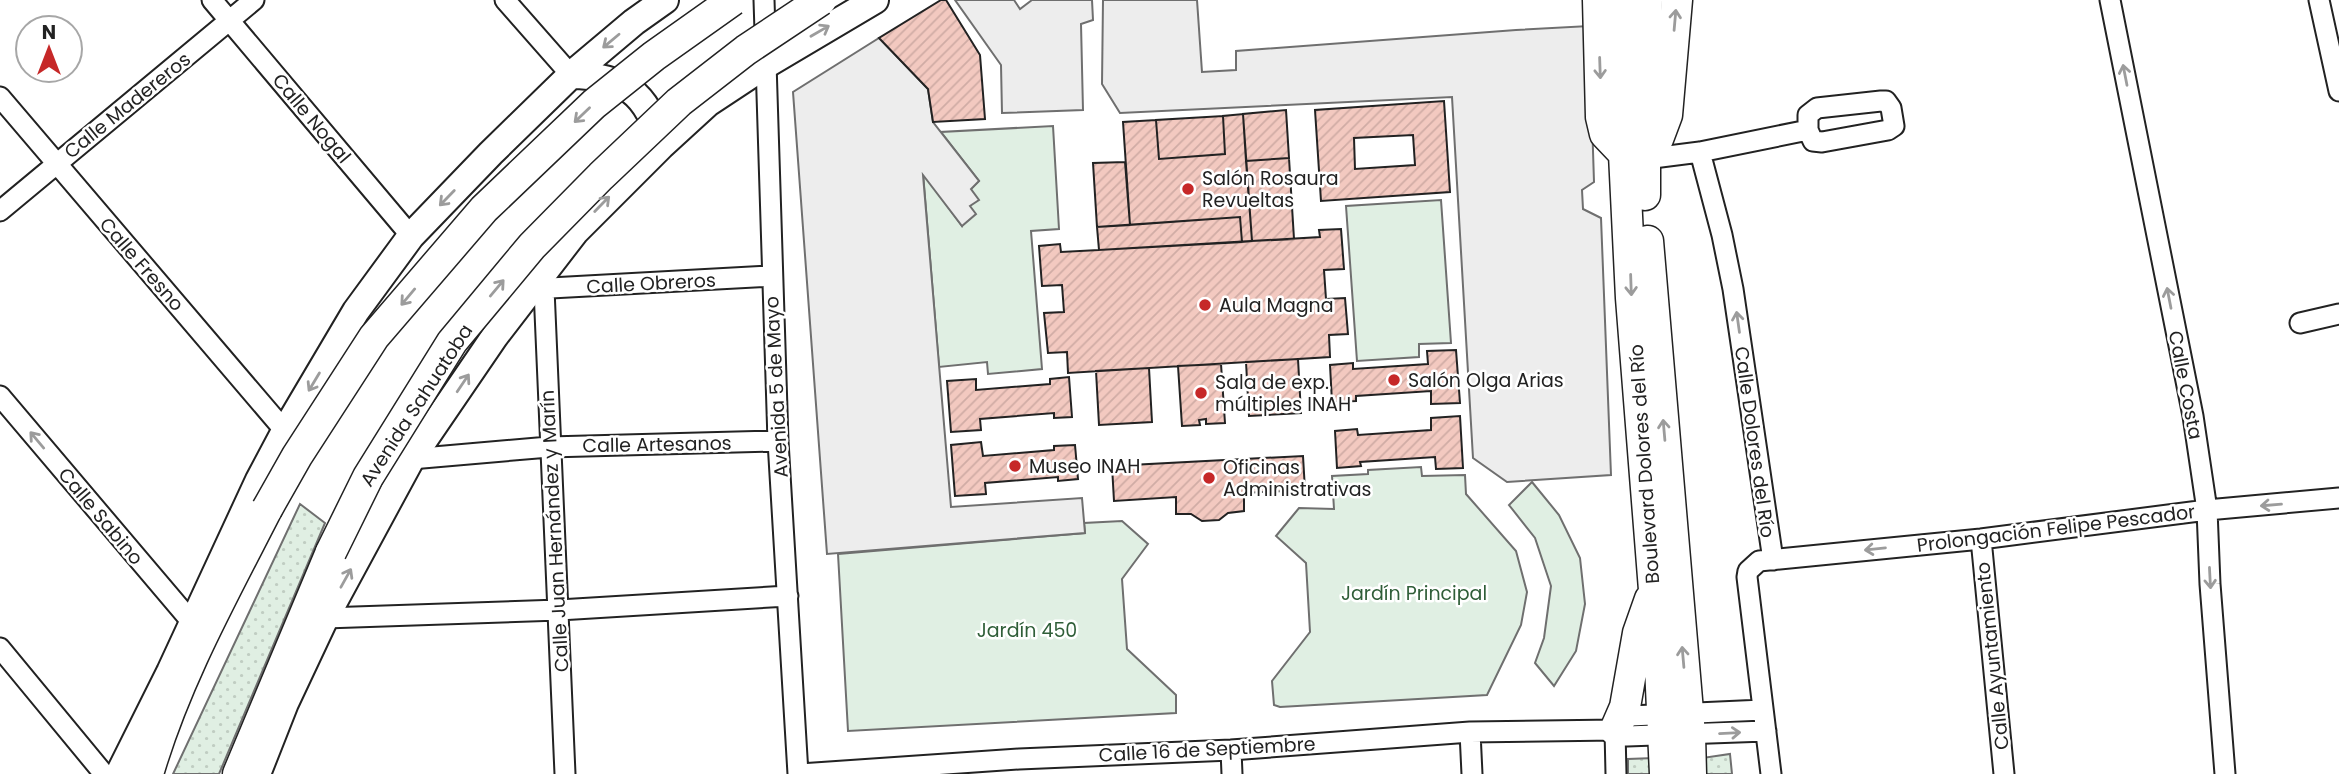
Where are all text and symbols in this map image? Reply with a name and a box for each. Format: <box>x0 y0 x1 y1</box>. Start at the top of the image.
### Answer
one-way arrow <box>1669 9 1682 32</box>
north arrow <box>14 14 84 84</box>
text: N <box>42 19 56 46</box>
one-way arrow <box>810 24 830 38</box>
one-way arrow <box>602 33 620 49</box>
street label: Calle Madereros <box>58 46 196 165</box>
one-way arrow <box>1593 56 1606 79</box>
one-way arrow <box>2117 64 2131 87</box>
street label: Calle Nogal <box>266 68 357 169</box>
one-way arrow <box>573 107 590 124</box>
place label: Salón Rosaura Revueltas <box>1202 165 1339 214</box>
marker: Salón Rosaura Revueltas <box>1180 181 1196 197</box>
one-way arrow <box>438 190 455 207</box>
one-way arrow <box>594 196 611 213</box>
street label: Calle Fresno <box>93 212 190 317</box>
street label: Calle Obreros <box>586 267 716 300</box>
one-way arrow <box>1624 273 1637 296</box>
one-way arrow <box>489 279 505 297</box>
one-way arrow <box>2162 287 2176 310</box>
one-way arrow <box>400 288 415 306</box>
place label: Aula Magna <box>1219 292 1334 319</box>
street label: Avenida 5 de Mayo <box>758 296 795 478</box>
marker: Aula Magna <box>1197 297 1213 313</box>
one-way arrow <box>1731 311 1744 334</box>
street label: Avenida Sahuatoba <box>354 319 479 492</box>
street label: Calle Costa <box>2162 328 2209 442</box>
street label: Boulevard Dolores del Río <box>1623 343 1666 585</box>
street label: Calle Dolores del Río <box>1728 345 1781 539</box>
place label: Salón Olga Arias <box>1408 367 1564 394</box>
place label: Sala de exp. múltiples INAH <box>1215 369 1351 418</box>
one-way arrow <box>307 372 321 392</box>
marker: Salón Olga Arias <box>1386 372 1402 388</box>
one-way arrow <box>456 374 470 394</box>
marker: Sala de exp. múltiples INAH <box>1193 385 1209 401</box>
street label: Calle Juan Hernández y Marín <box>534 389 575 673</box>
one-way arrow <box>1657 420 1670 442</box>
street label: Calle Artesanos <box>582 430 732 459</box>
one-way arrow <box>29 431 45 449</box>
place label: Museo INAH <box>1029 453 1140 480</box>
place label: Oficinas Administrativas <box>1223 454 1372 503</box>
marker: Museo INAH <box>1007 458 1023 474</box>
street label: Calle Sabino <box>52 462 149 571</box>
marker: Oficinas Administrativas <box>1201 470 1217 486</box>
street label: Prolongación Felipe Pescador <box>1915 498 2197 559</box>
one-way arrow <box>2260 498 2283 511</box>
one-way arrow <box>1864 543 1886 556</box>
street label: Calle Ayuntamiento <box>1969 561 2016 751</box>
one-way arrow <box>2204 567 2217 590</box>
one-way arrow <box>339 569 353 589</box>
park label: Jardín Principal <box>1341 580 1487 607</box>
park label: Jardín 450 <box>977 617 1077 644</box>
one-way arrow <box>1676 646 1689 669</box>
one-way arrow <box>1719 726 1741 739</box>
street label: Calle 16 de Septiembre <box>1098 730 1316 769</box>

